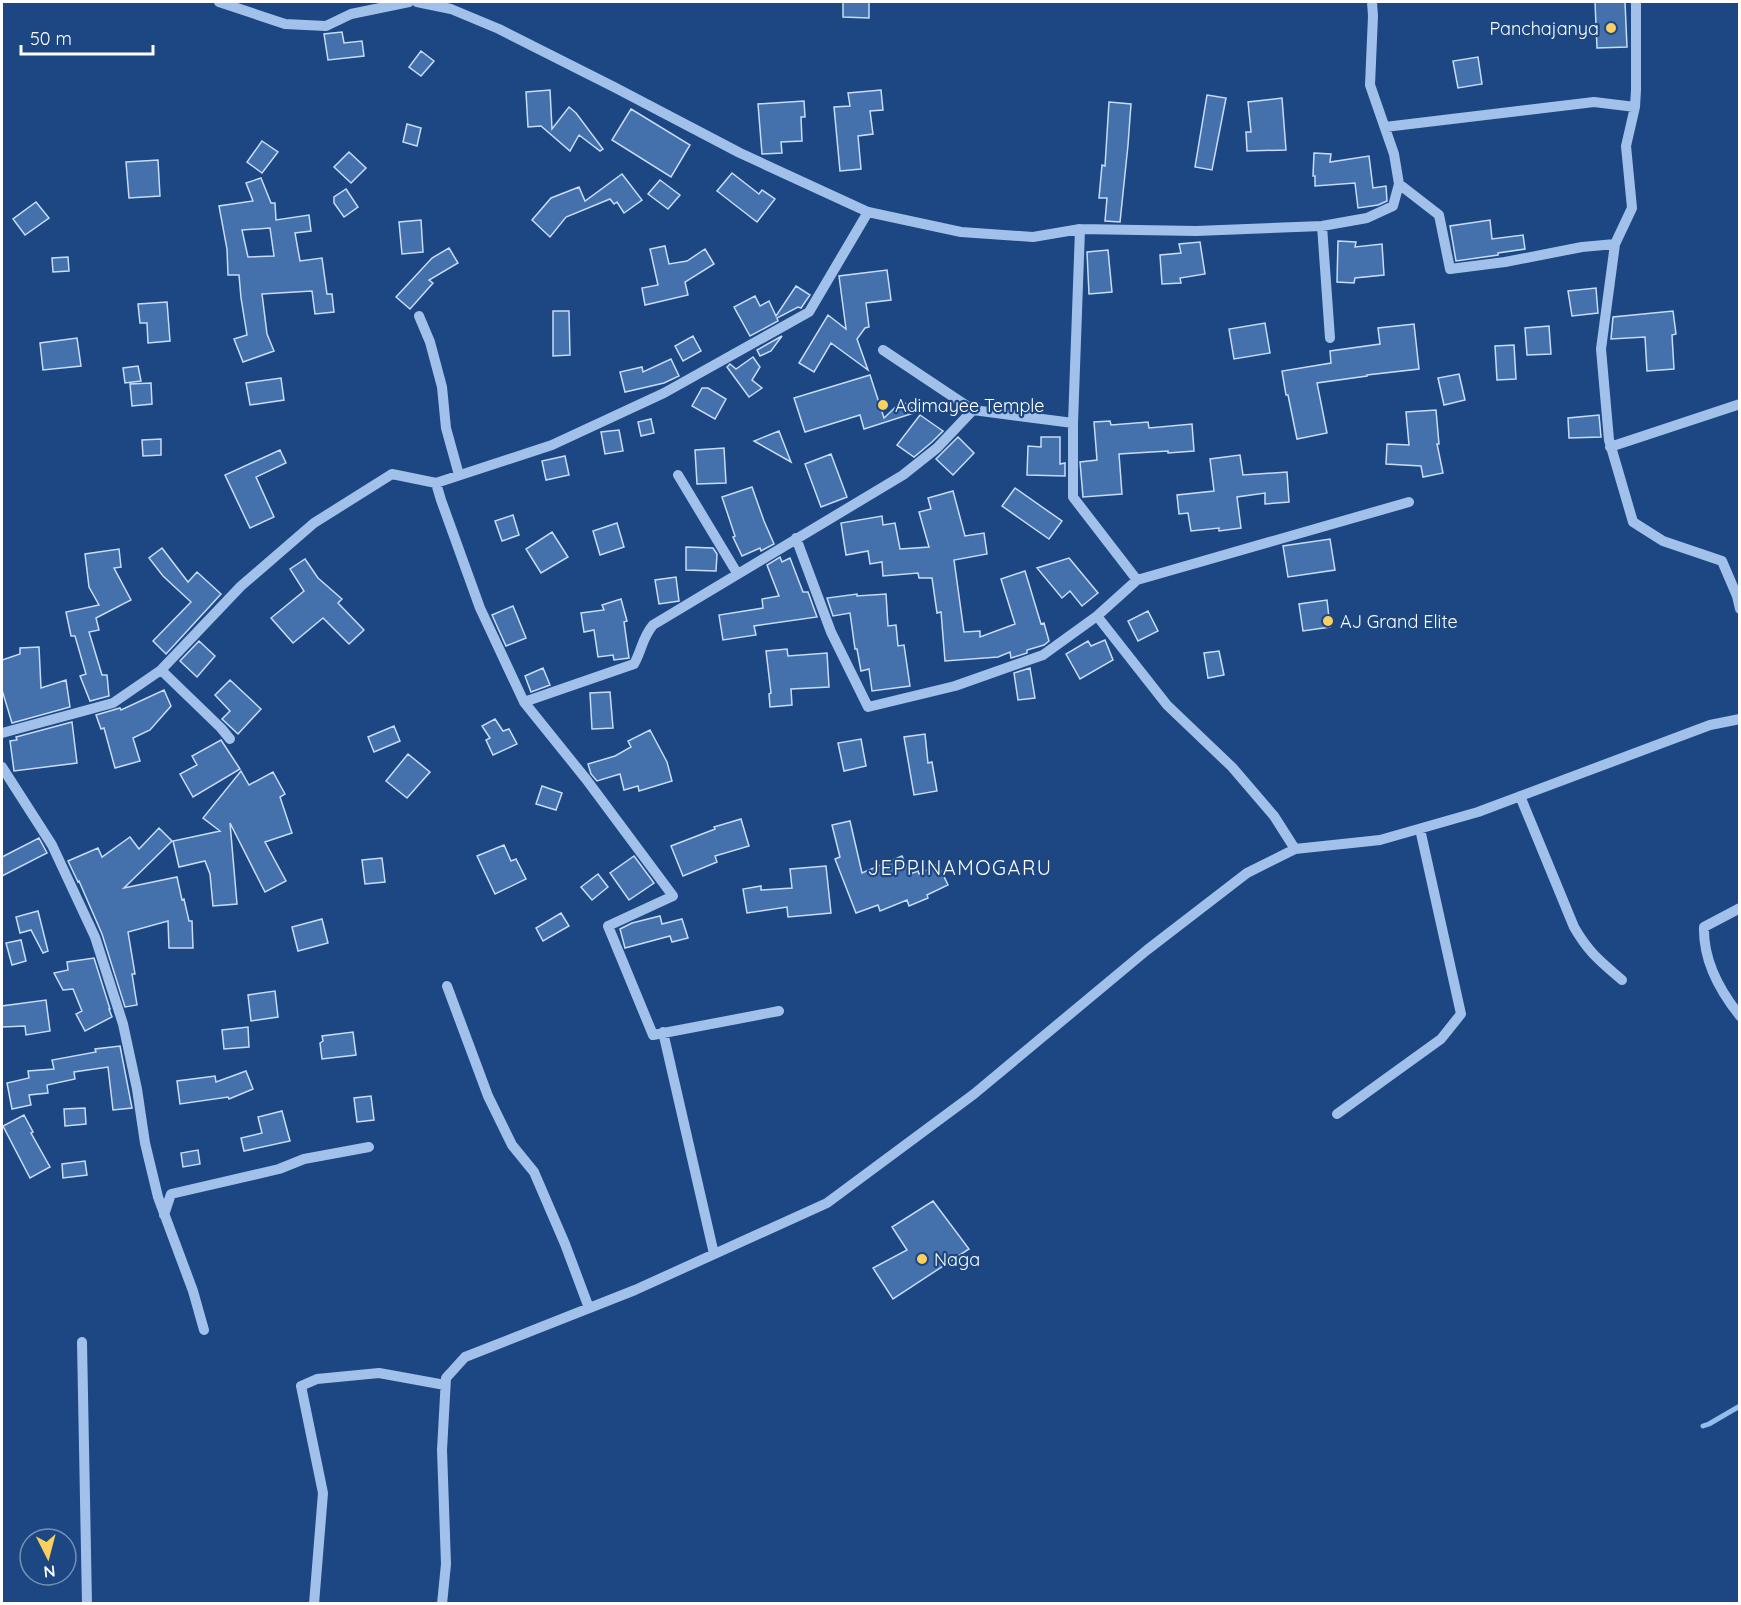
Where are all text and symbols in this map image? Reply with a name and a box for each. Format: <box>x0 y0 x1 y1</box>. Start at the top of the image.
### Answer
place label: Panchajanya <box>1489 17 1599 40</box>
scale bar <box>21 18 153 56</box>
marker: Panchajanya <box>1604 21 1618 35</box>
text: 50 m <box>30 27 72 50</box>
place label: Adimayee Temple <box>895 394 1044 417</box>
marker: Adimayee Temple <box>876 398 890 412</box>
place label: AJ Grand Elite <box>1340 610 1458 633</box>
marker: AJ Grand Elite <box>1321 614 1335 628</box>
district label: JEPPINAMOGARU <box>868 855 1052 880</box>
place label: Naga <box>934 1248 980 1271</box>
marker: Naga <box>915 1252 929 1266</box>
north arrow <box>18 1527 78 1587</box>
text: N <box>43 1561 56 1582</box>

